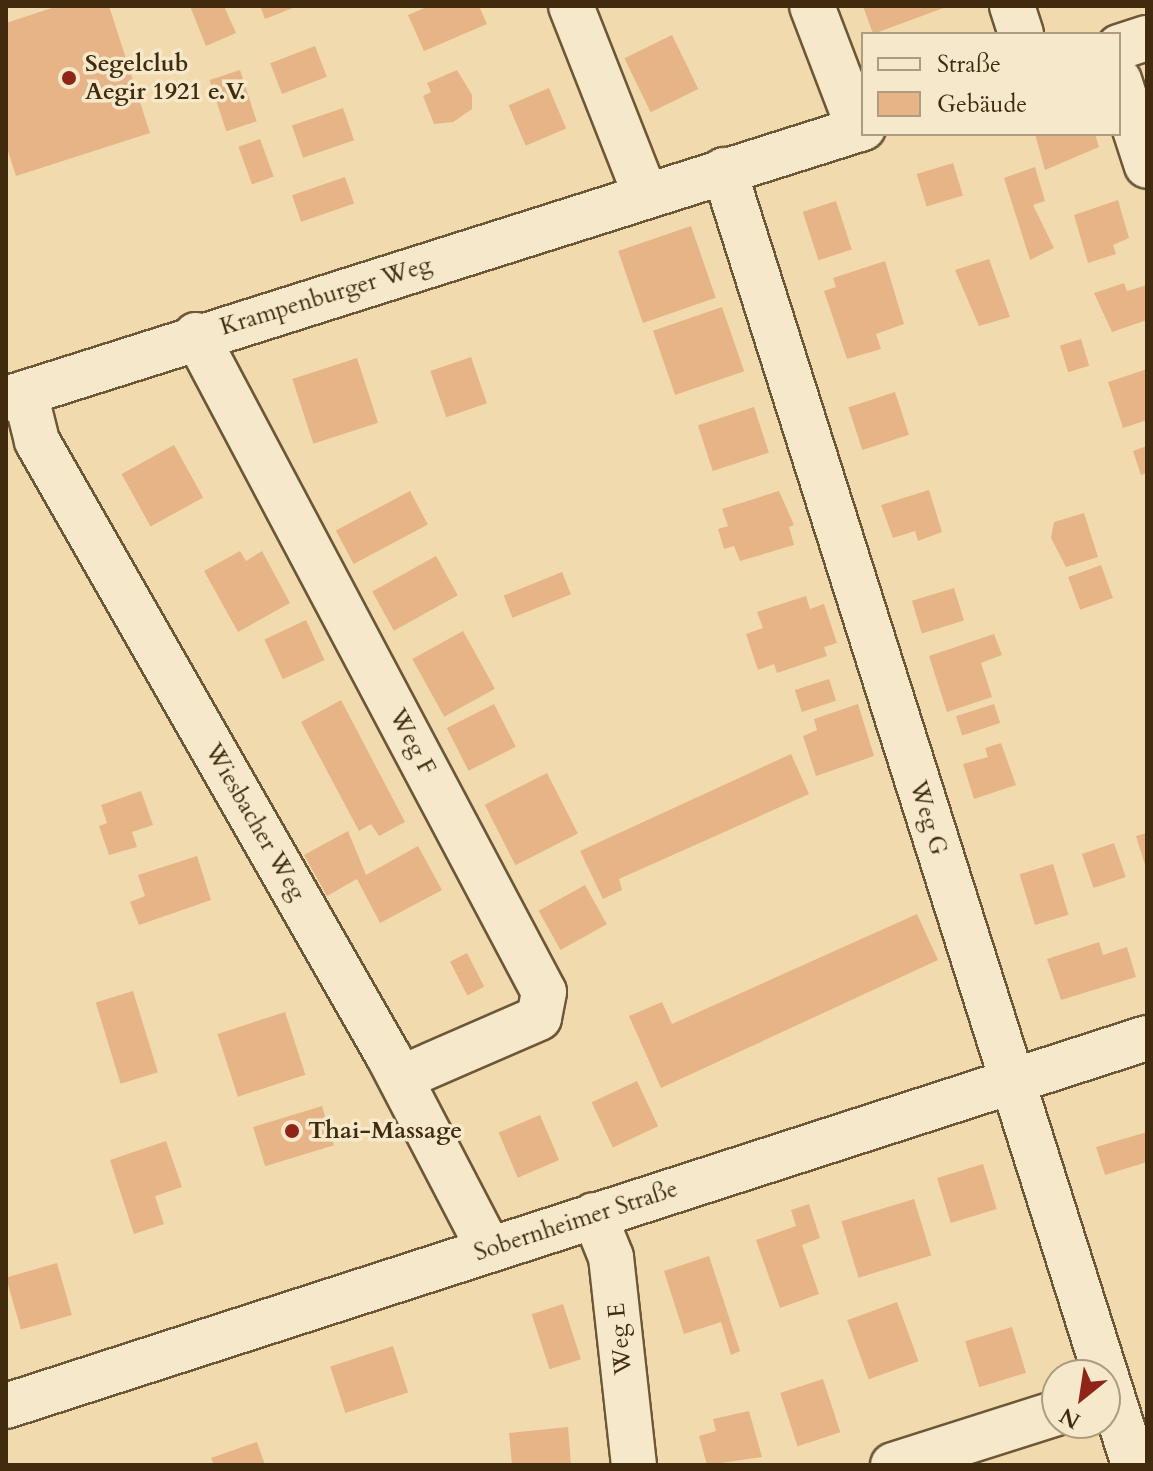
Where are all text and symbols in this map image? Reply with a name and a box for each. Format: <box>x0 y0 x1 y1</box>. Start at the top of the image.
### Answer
legend <box>861 32 1121 136</box>
text: Straße <box>937 48 1001 81</box>
place label: Segelclub Aegir 1921 e.V. <box>85 50 246 106</box>
marker: Segelclub Aegir 1921 e.V. <box>60 69 78 87</box>
text: Gebäude <box>937 88 1027 121</box>
street label: Krampenburger Weg <box>217 250 435 342</box>
street label: Weg F <box>383 704 441 780</box>
street label: Wiesbacher Weg <box>198 738 312 906</box>
street label: Weg G <box>903 777 953 859</box>
place label: Thai-Massage <box>308 1117 462 1145</box>
marker: Thai-Massage <box>283 1122 301 1140</box>
street label: Sobernheimer Straße <box>471 1175 681 1267</box>
street label: Weg E <box>602 1302 638 1376</box>
north arrow <box>1041 1359 1121 1439</box>
text: N <box>1054 1400 1086 1436</box>

